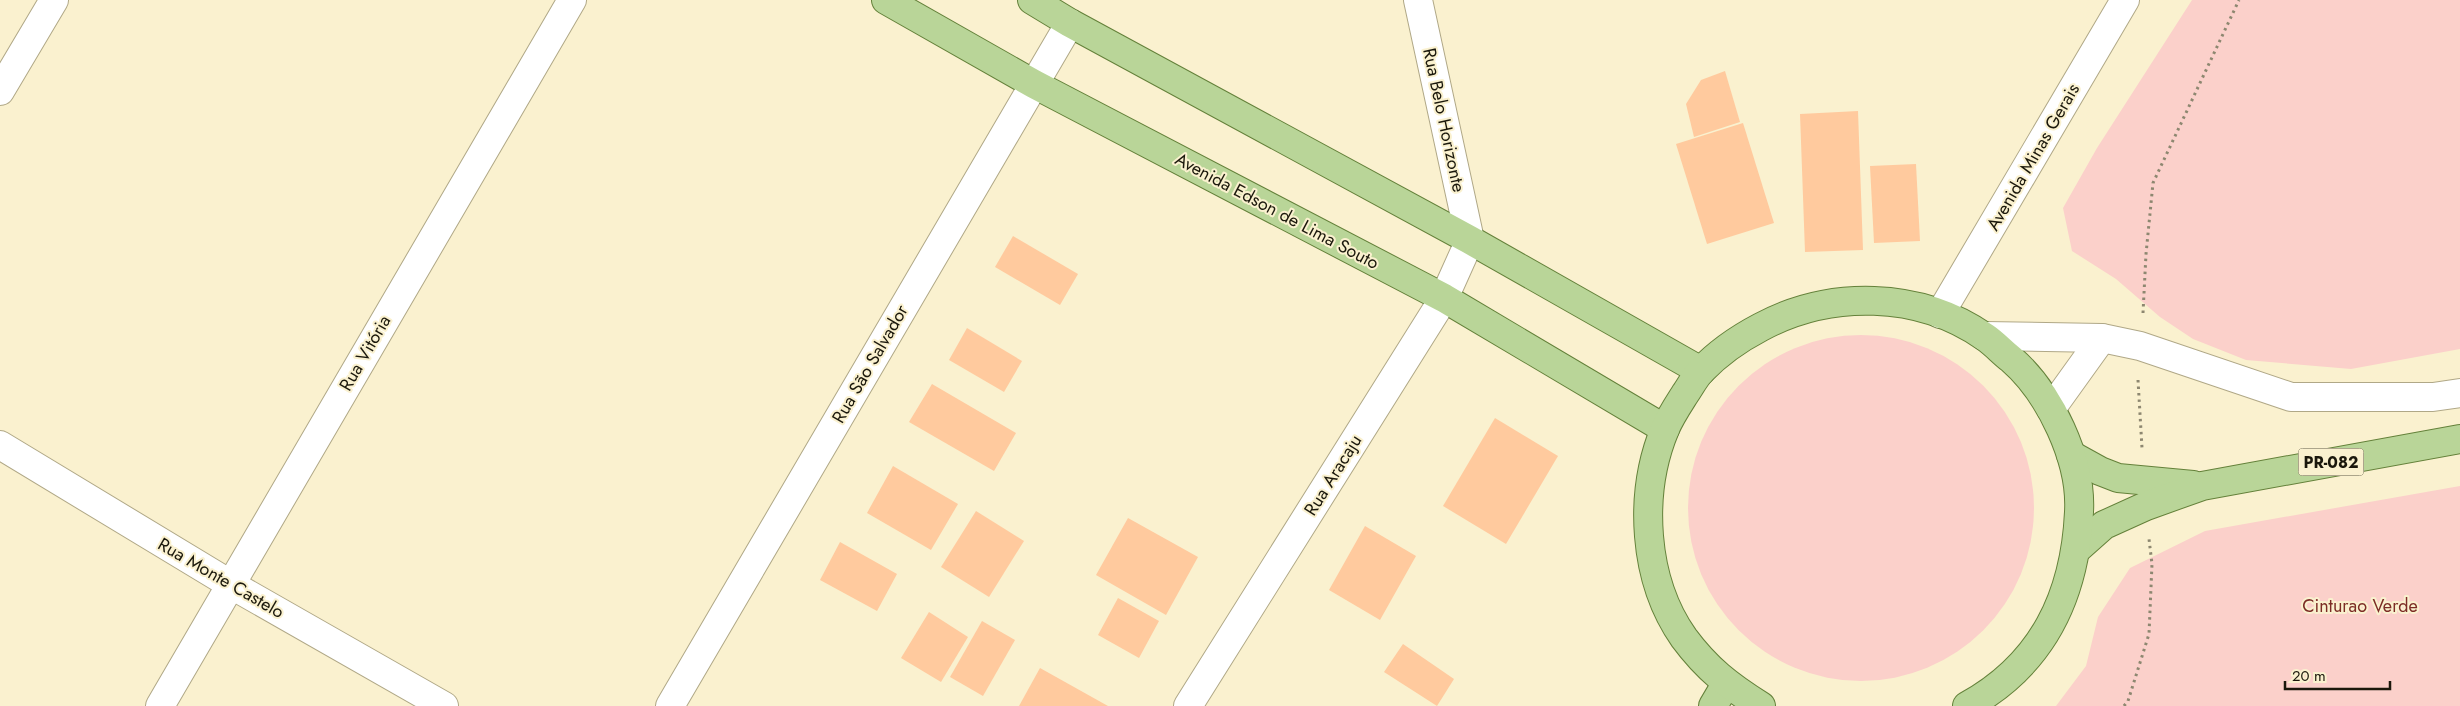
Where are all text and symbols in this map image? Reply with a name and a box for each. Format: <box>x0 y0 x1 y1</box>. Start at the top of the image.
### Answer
street label: Rua Belo Horizonte <box>1416 46 1472 194</box>
street label: Avenida Minas Gerais <box>1980 78 2086 236</box>
street label: Avenida Edson de Lima Souto <box>1170 146 1384 276</box>
street label: Rua São Salvador <box>826 299 915 428</box>
street label: Rua Vitória <box>333 310 397 396</box>
street label: Rua Aracaju <box>1298 429 1368 521</box>
road number: PR-082 <box>2298 448 2364 476</box>
street label: Rua Monte Castelo <box>153 531 289 625</box>
park label: Cinturao Verde <box>2302 593 2418 619</box>
scale bar <box>2285 658 2390 690</box>
text: 20 m <box>2292 665 2326 687</box>

